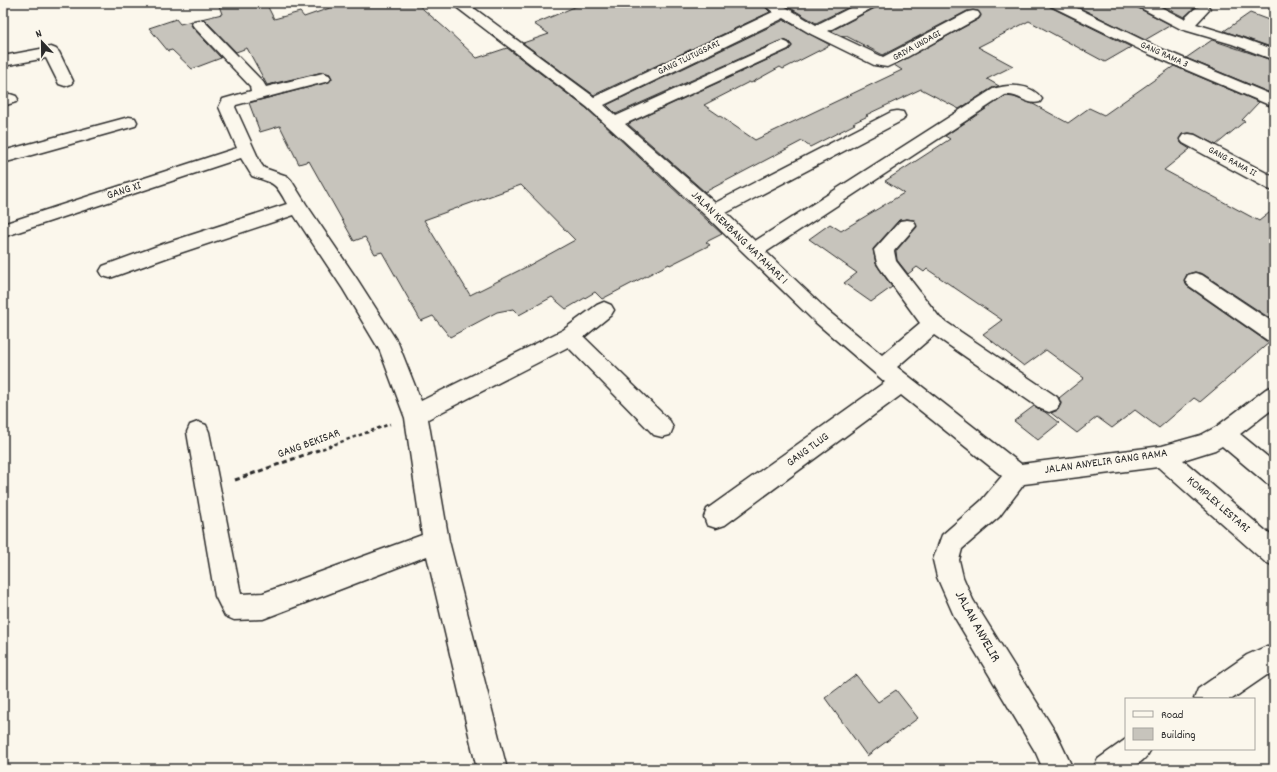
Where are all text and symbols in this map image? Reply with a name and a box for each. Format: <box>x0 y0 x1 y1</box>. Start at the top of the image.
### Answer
north arrow <box>22 22 62 62</box>
text: N <box>33 26 45 43</box>
street label: GRIYA UNDAGI <box>890 27 944 65</box>
street label: GANG TLUTUGSARI <box>656 37 722 79</box>
street label: GANG RAMA 3 <box>1138 38 1190 72</box>
street label: GANG RAMA II <box>1205 143 1259 181</box>
street label: GANG XI <box>105 177 144 205</box>
street label: JALAN KEMBANG MATAHARI 1 <box>687 187 791 289</box>
street label: GANG BEKISAR <box>275 425 343 463</box>
street label: GANG TLUG <box>783 429 833 471</box>
street label: JALAN ANYELIR GANG RAMA <box>1043 445 1169 479</box>
street label: KOMPLEX LESTARI <box>1183 473 1254 537</box>
street label: JALAN ANYELIR <box>949 588 1005 667</box>
legend <box>1125 698 1255 750</box>
text: Road <box>1161 707 1183 724</box>
text: Building <box>1161 727 1196 744</box>

